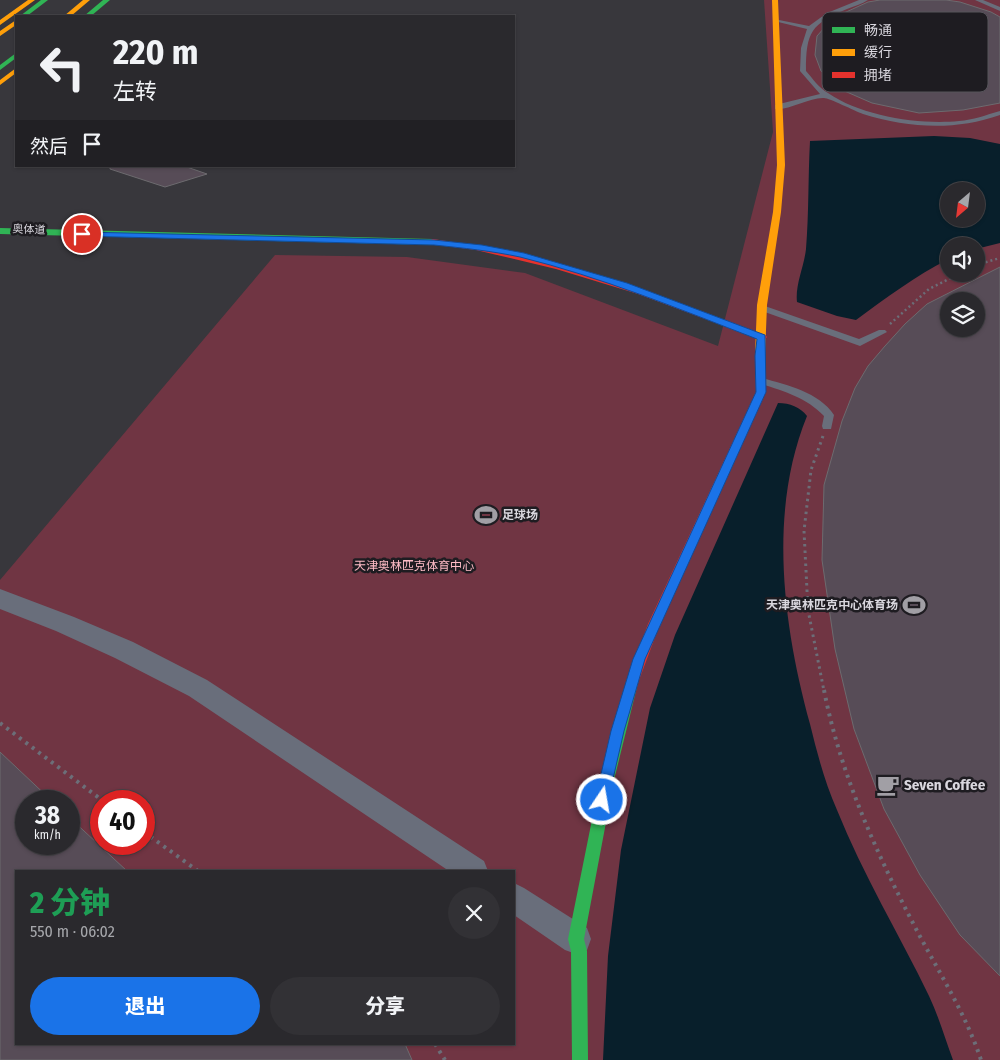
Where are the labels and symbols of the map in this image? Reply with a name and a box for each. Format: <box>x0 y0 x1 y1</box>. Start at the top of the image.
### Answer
legend <box>822 12 988 92</box>
text: 畅通 <box>864 22 892 39</box>
text: 缓行 <box>864 44 892 61</box>
text: 拥堵 <box>864 67 892 84</box>
north arrow <box>940 182 985 228</box>
pin <box>61 213 103 255</box>
street label: 奥体道 <box>12 222 46 237</box>
sports icon: 足球场 <box>473 502 499 528</box>
place label: 足球场 <box>502 508 538 522</box>
park label: 天津奥林匹克体育中心 <box>354 559 474 573</box>
sports icon: 天津奥林匹克中心体育场 <box>901 592 927 618</box>
place label: 天津奥林匹克中心体育场 <box>766 598 898 612</box>
cafe icon: Seven Coffee <box>875 772 901 798</box>
position arrow <box>575 773 627 825</box>
place label: Seven Coffee <box>904 776 986 794</box>
speed limit sign: 40 <box>90 790 155 855</box>

